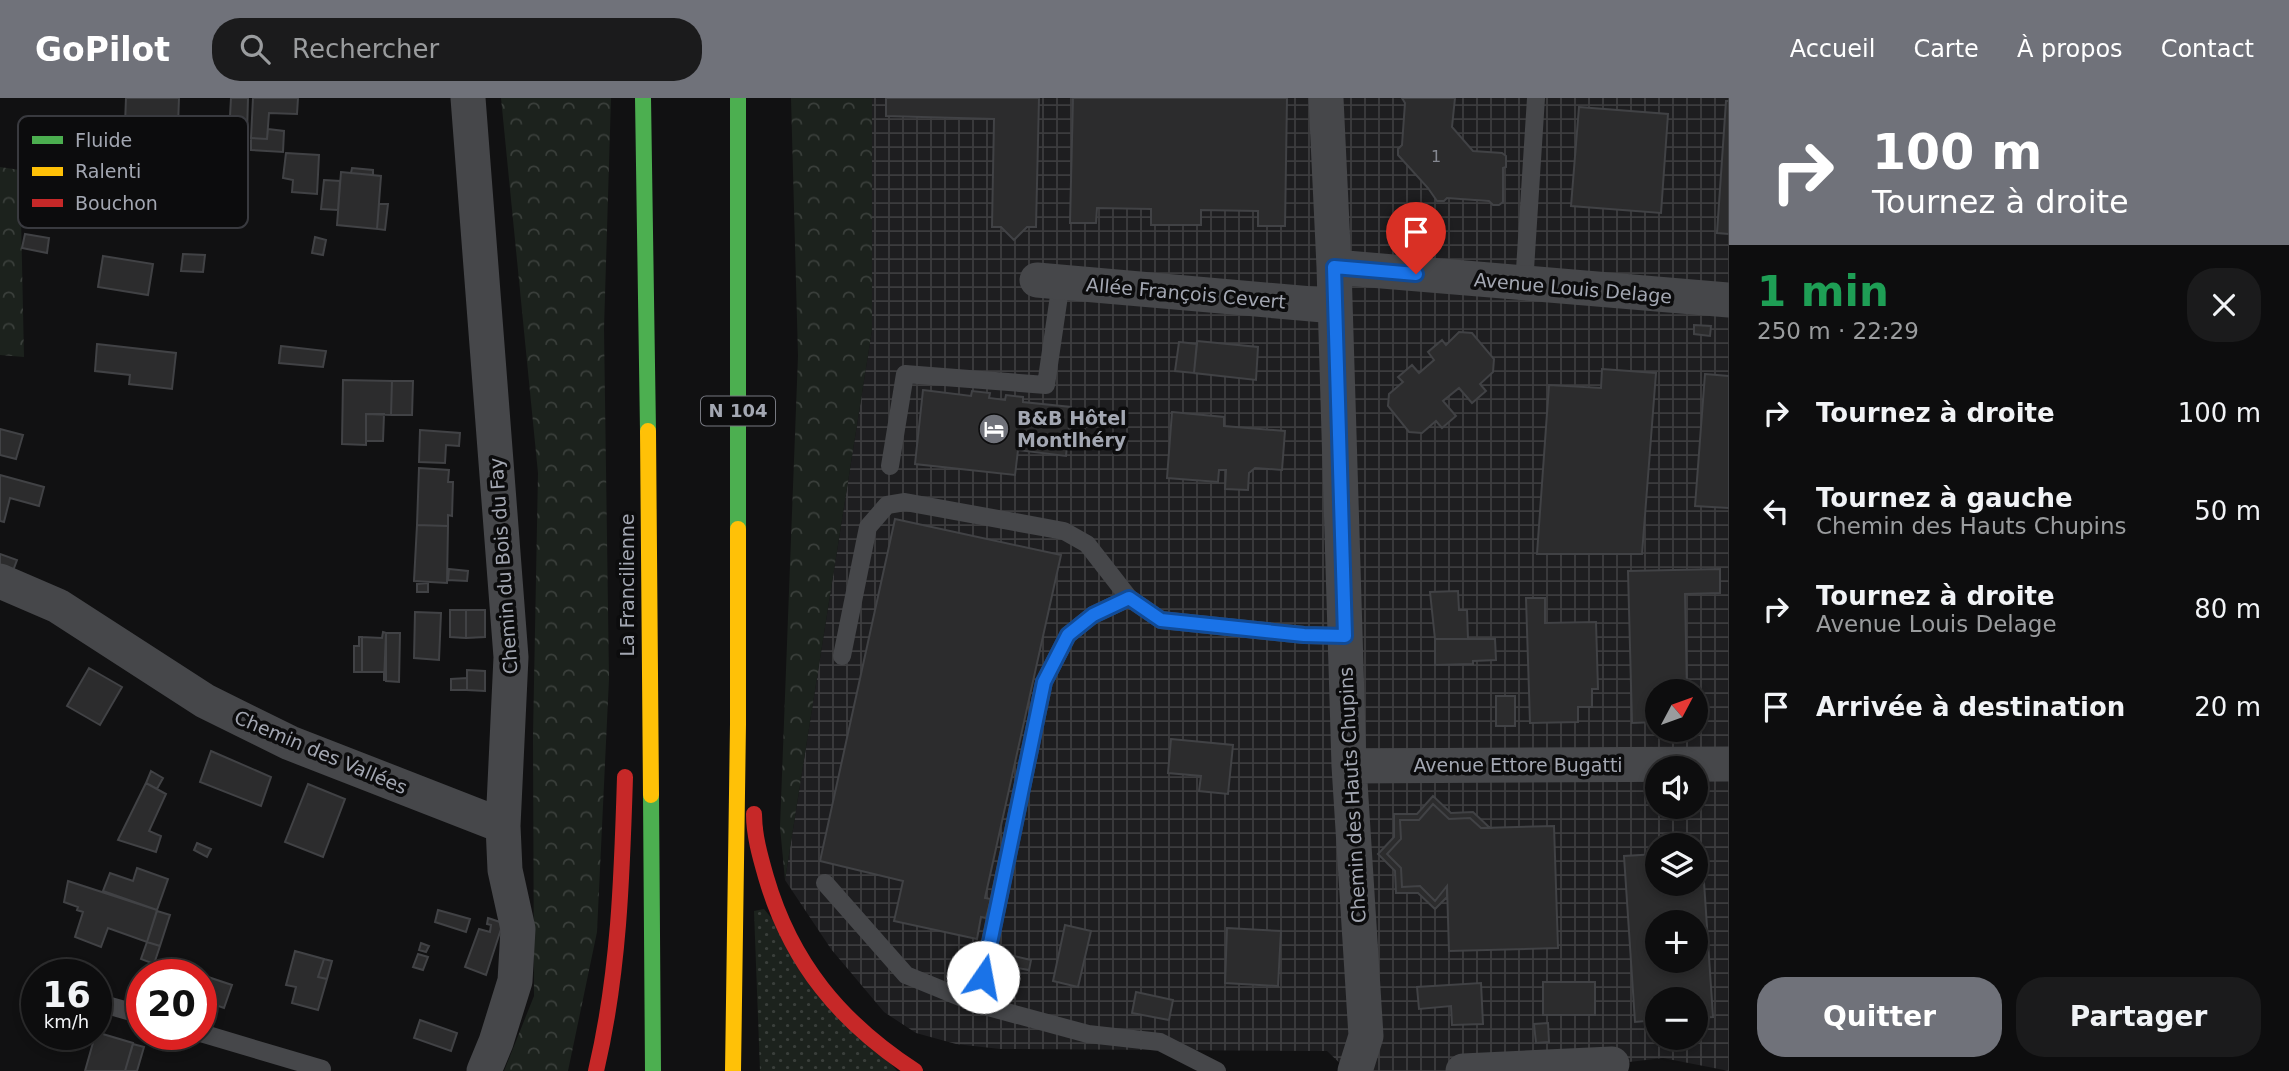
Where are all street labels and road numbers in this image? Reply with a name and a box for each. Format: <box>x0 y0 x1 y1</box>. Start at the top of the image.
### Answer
street label: Avenue Louis Delage <box>1473 268 1673 308</box>
street label: Allée François Cevert <box>1085 273 1287 313</box>
road number: N 104 <box>701 396 775 426</box>
street label: Chemin du Bois du Fay <box>484 457 522 675</box>
street label: La Francilienne <box>616 513 638 657</box>
street label: Chemin des Hauts Chupins <box>1334 666 1370 924</box>
street label: Chemin des Vallées <box>231 706 411 798</box>
street label: Avenue Ettore Bugatti <box>1413 754 1623 776</box>

